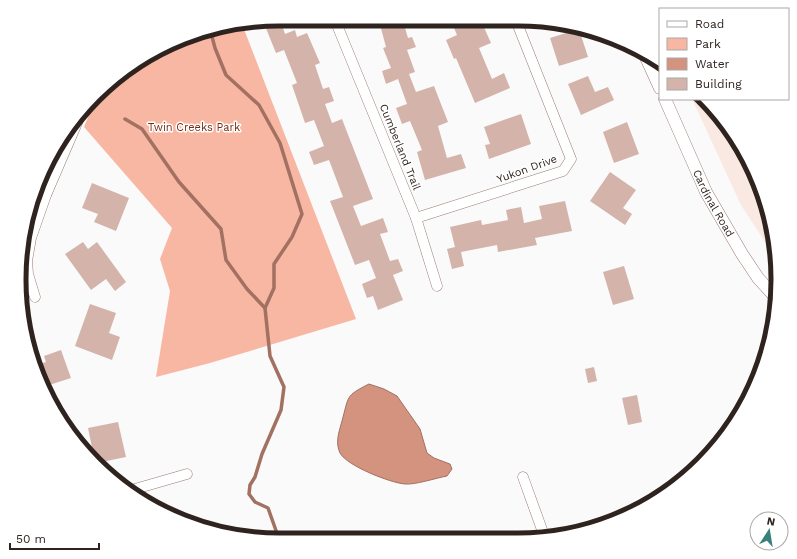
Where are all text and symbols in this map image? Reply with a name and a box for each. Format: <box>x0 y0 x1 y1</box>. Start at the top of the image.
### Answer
legend <box>659 8 789 100</box>
text: Road <box>695 17 724 31</box>
text: Park <box>695 37 721 51</box>
text: Water <box>695 57 730 71</box>
text: Building <box>695 77 742 91</box>
street label: Cumberland Trail <box>377 102 424 193</box>
park label: Twin Creeks Park <box>148 121 240 134</box>
street label: Yukon Drive <box>495 152 559 186</box>
street label: Cardinal Road <box>690 167 737 239</box>
north arrow <box>749 511 789 551</box>
text: N <box>766 515 776 529</box>
scale bar <box>10 525 99 551</box>
text: 50 m <box>16 532 46 546</box>

